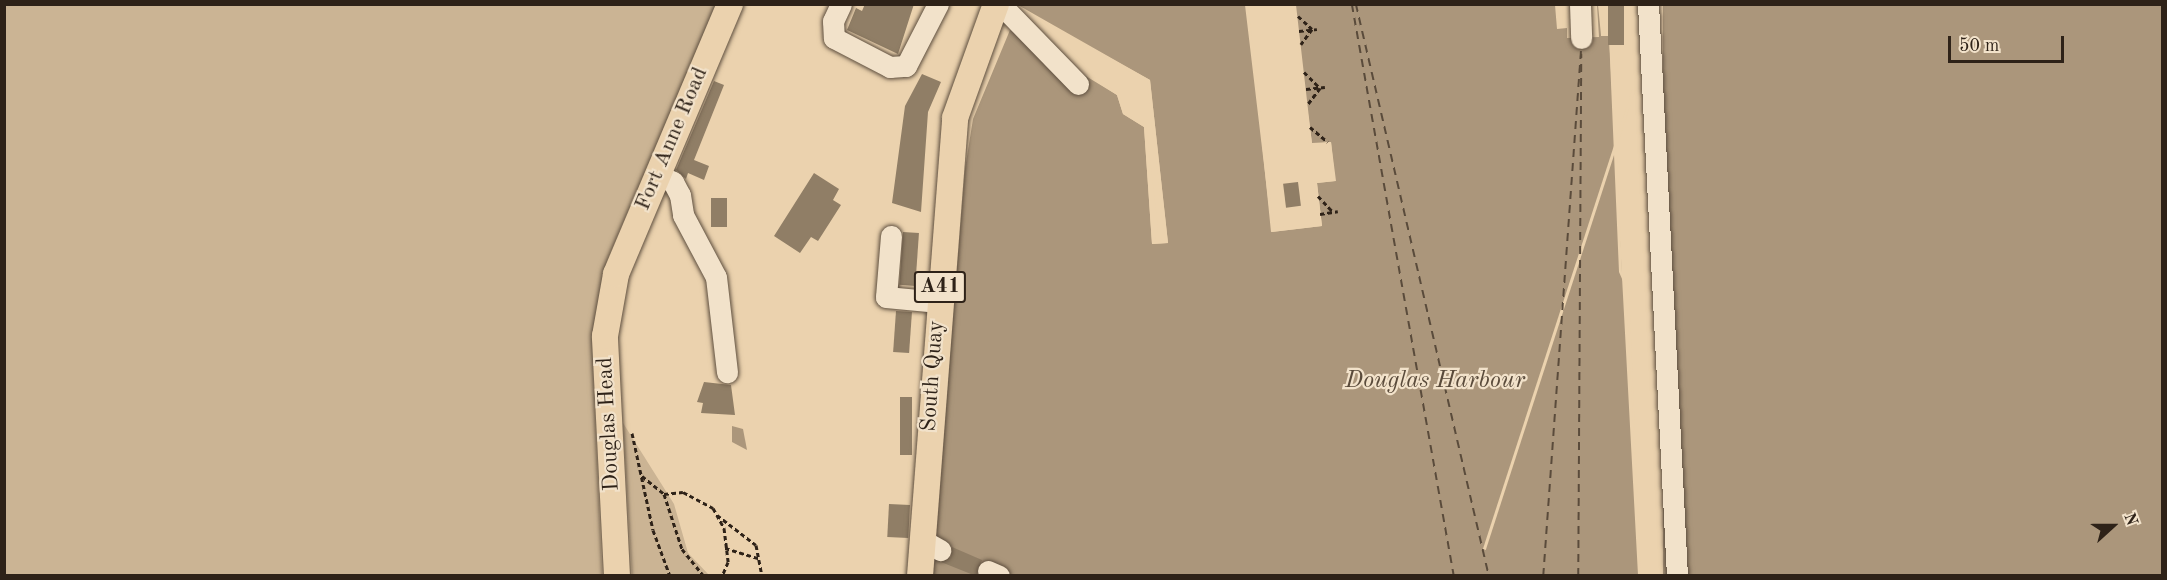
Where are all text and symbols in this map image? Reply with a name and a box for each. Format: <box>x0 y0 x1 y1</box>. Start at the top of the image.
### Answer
scale bar <box>1951 24 2066 62</box>
text: 50 m <box>1959 37 1999 55</box>
street label: Fort Anne Road <box>630 63 714 215</box>
road number: A41 <box>913 269 967 305</box>
street label: South Quay <box>916 319 950 433</box>
street label: Douglas Head <box>592 356 626 492</box>
water label: Douglas Harbour <box>1345 368 1525 396</box>
north arrow <box>2083 496 2143 556</box>
text: N <box>2120 511 2139 528</box>

